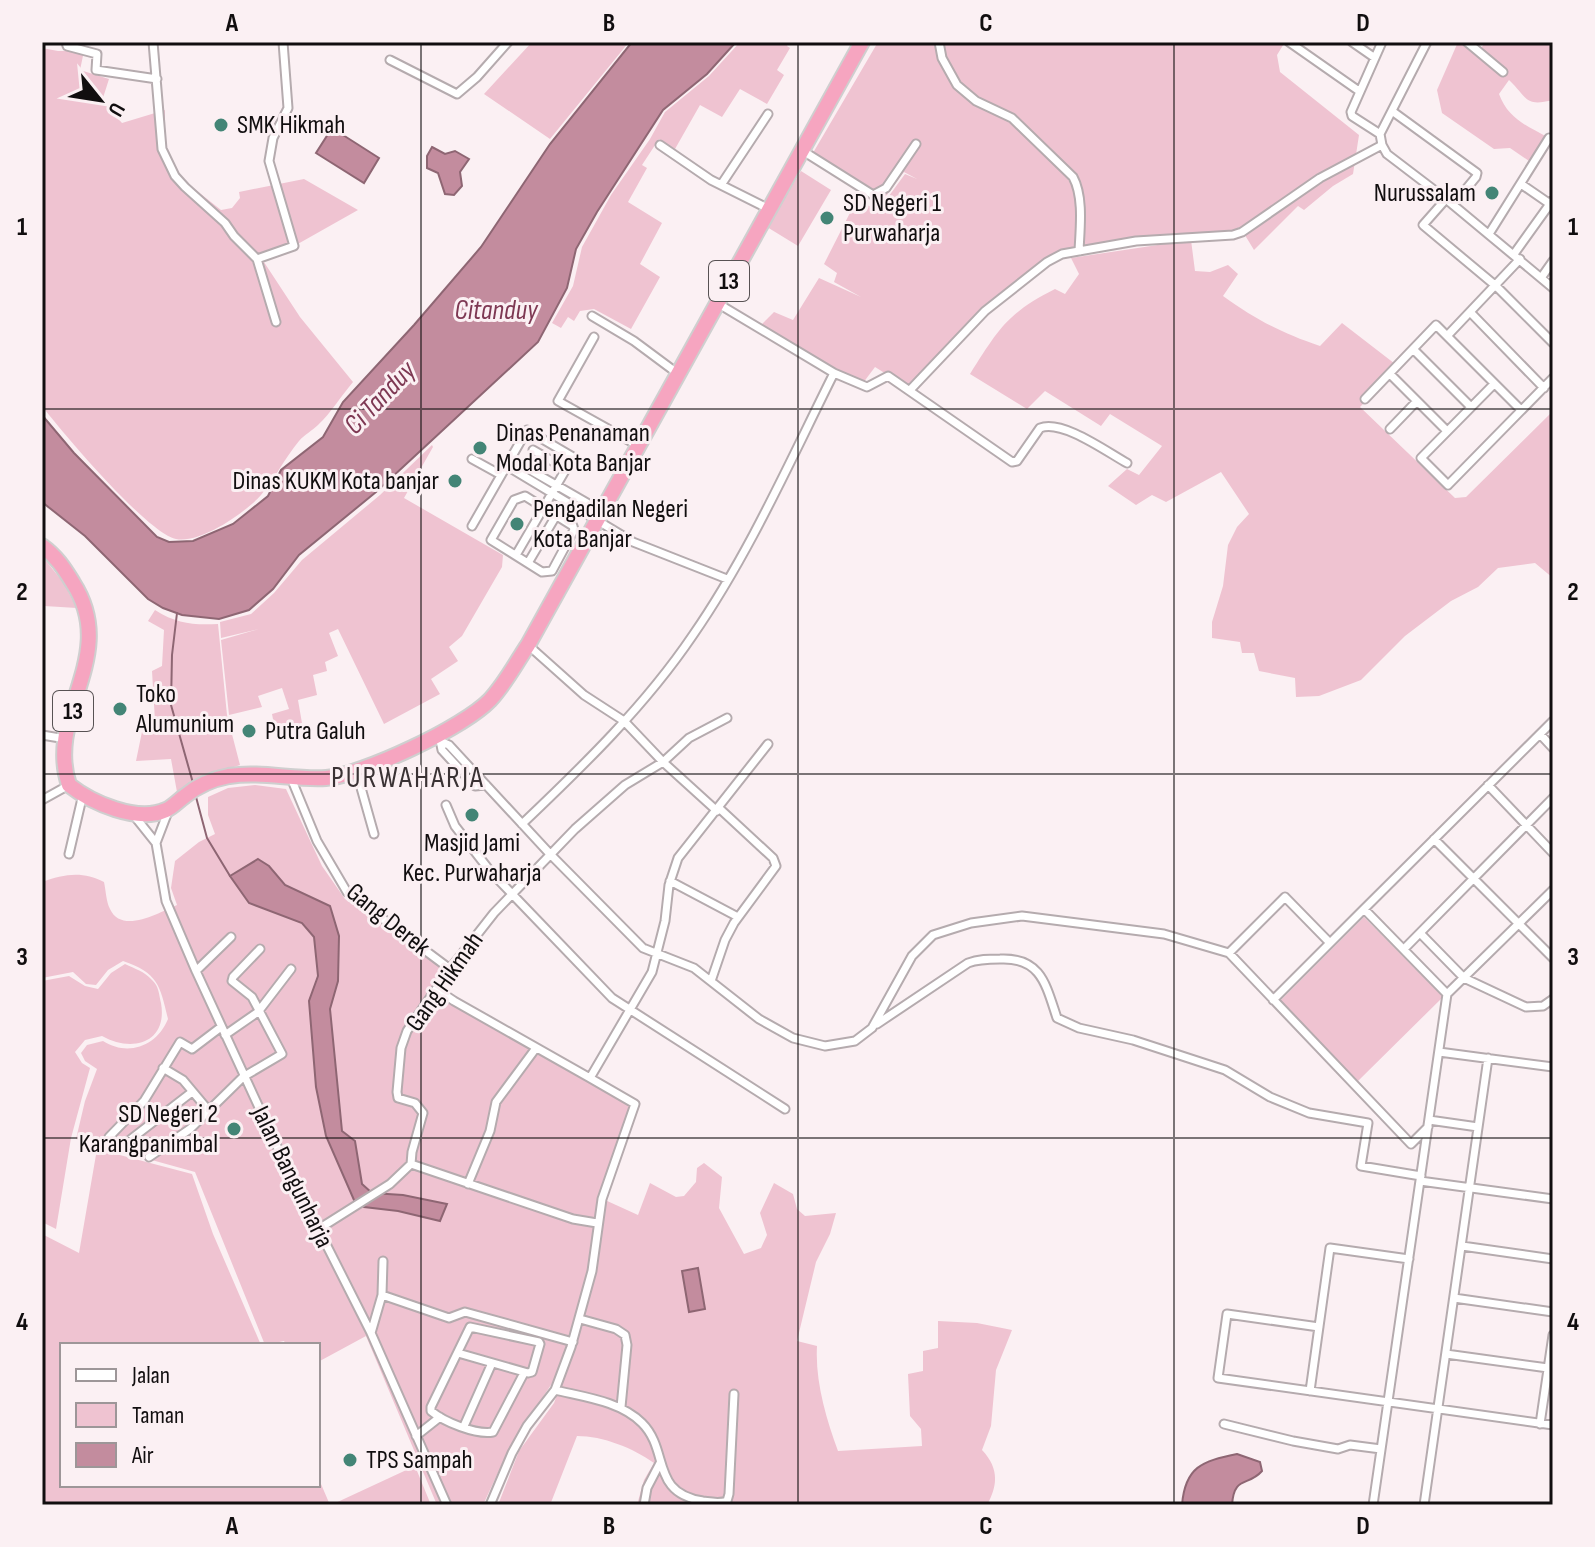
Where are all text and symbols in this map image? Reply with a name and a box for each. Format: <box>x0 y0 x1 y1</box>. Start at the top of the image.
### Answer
text: A <box>225 8 239 39</box>
text: B <box>603 8 615 39</box>
text: C <box>979 8 993 39</box>
text: D <box>1356 8 1370 39</box>
north arrow <box>60 60 140 140</box>
text: U <box>101 98 131 121</box>
place label: SMK Hikmah <box>237 110 345 141</box>
marker: SMK Hikmah <box>212 116 230 134</box>
place label: Nurussalam <box>1374 178 1476 209</box>
marker: Nurussalam <box>1483 184 1501 202</box>
place label: SD Negeri 1 Purwaharja <box>843 188 941 249</box>
marker: SD Negeri 1 Purwaharja <box>818 209 836 227</box>
text: 1 <box>17 212 27 243</box>
text: 1 <box>1568 212 1578 243</box>
road number: 13 <box>709 261 749 301</box>
water label: Citanduy <box>454 294 539 327</box>
water label: Ci Tanduy <box>337 354 424 441</box>
place label: Dinas Penanaman Modal Kota Banjar <box>496 418 652 479</box>
marker: Dinas Penanaman Modal Kota Banjar <box>471 439 489 457</box>
place label: Dinas KUKM Kota banjar <box>233 466 440 497</box>
marker: Dinas KUKM Kota banjar <box>446 472 464 490</box>
place label: Pengadilan Negeri Kota Banjar <box>533 494 688 555</box>
marker: Pengadilan Negeri Kota Banjar <box>508 515 526 533</box>
text: 2 <box>16 577 28 608</box>
text: 2 <box>1567 577 1579 608</box>
place label: Toko Alumunium <box>135 679 234 740</box>
road number: 13 <box>53 691 93 731</box>
marker: Toko Alumunium <box>111 700 129 718</box>
place label: Putra Galuh <box>265 716 366 747</box>
marker: Putra Galuh <box>240 722 258 740</box>
district label: PURWAHARJA <box>331 760 485 796</box>
marker: Masjid Jami Kec. Purwaharja <box>463 806 481 824</box>
place label: Masjid Jami Kec. Purwaharja <box>403 828 541 889</box>
street label: Gang Derek <box>340 877 436 963</box>
street label: Gang Hikmah <box>400 926 490 1038</box>
text: 3 <box>16 942 28 973</box>
text: 3 <box>1567 942 1579 973</box>
place label: SD Negeri 2 Karangpanimbal <box>79 1099 218 1160</box>
street label: Jalan Bangunharja <box>244 1100 340 1253</box>
marker: SD Negeri 2 Karangpanimbal <box>225 1120 243 1138</box>
text: 4 <box>16 1307 28 1338</box>
text: 4 <box>1567 1307 1579 1338</box>
legend <box>60 1343 320 1487</box>
text: Jalan <box>131 1361 170 1390</box>
text: Taman <box>132 1401 184 1430</box>
text: Air <box>131 1441 154 1470</box>
place label: TPS Sampah <box>366 1445 473 1476</box>
marker: TPS Sampah <box>341 1451 359 1469</box>
text: A <box>225 1511 239 1542</box>
text: B <box>603 1511 615 1542</box>
text: C <box>979 1511 993 1542</box>
text: D <box>1356 1511 1370 1542</box>

